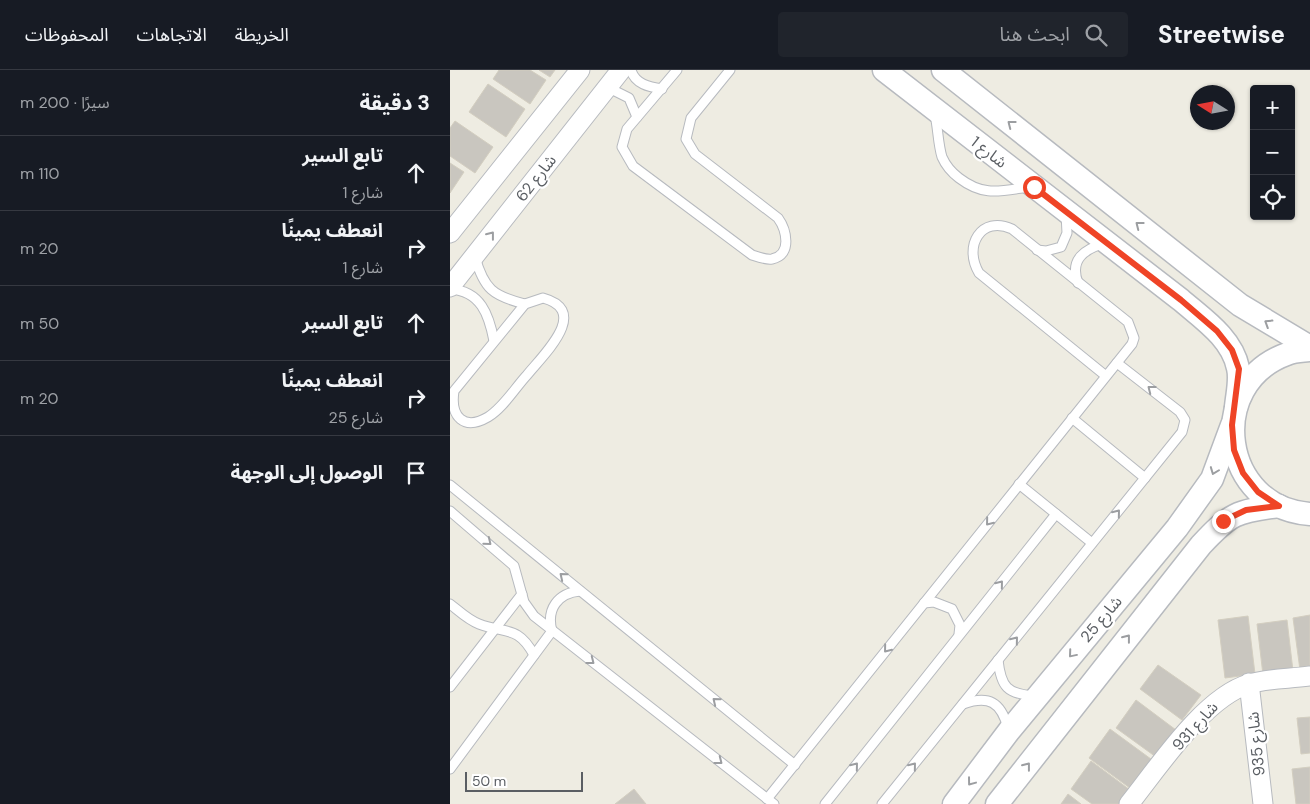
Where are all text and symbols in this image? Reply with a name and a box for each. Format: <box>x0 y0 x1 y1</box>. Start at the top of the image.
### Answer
search box <box>778 12 1128 57</box>
text: Streetwise <box>1158 19 1285 50</box>
icon: search <box>1082 21 1110 49</box>
text: ابحث هنا <box>999 22 1070 47</box>
text: المحفوظات <box>25 23 109 47</box>
text: الاتجاهات <box>137 23 207 47</box>
text: الخريطة <box>235 23 289 47</box>
north arrow <box>1190 85 1235 130</box>
map controls <box>1250 85 1295 220</box>
button: + <box>1250 85 1295 130</box>
text: 3 دقيقة <box>360 89 430 117</box>
text: سيرًا · 200 m <box>20 92 109 113</box>
one-way arrow <box>1007 121 1017 130</box>
button: − <box>1250 130 1295 175</box>
street label: شارع 1 <box>965 131 1011 174</box>
text: تابع السير <box>302 143 383 168</box>
street label: شارع 62 <box>511 150 563 207</box>
icon: ahead <box>402 159 430 187</box>
text: 110 m <box>20 163 59 184</box>
button: locate <box>1250 175 1295 220</box>
route start <box>1023 176 1046 199</box>
text: شارع 1 <box>343 182 383 203</box>
text: انعطف يمينًا <box>281 218 383 243</box>
one-way arrow <box>1136 222 1145 230</box>
one-way arrow <box>486 232 494 241</box>
icon: right <box>402 234 430 262</box>
text: 20 m <box>20 238 59 259</box>
text: شارع 1 <box>343 257 383 278</box>
icon: ahead <box>402 309 430 337</box>
text: تابع السير <box>302 310 383 335</box>
text: 50 m <box>20 313 59 334</box>
one-way arrow <box>1264 319 1273 329</box>
text: انعطف يمينًا <box>281 368 383 393</box>
icon: right <box>402 384 430 412</box>
one-way arrow <box>1148 387 1157 395</box>
text: 20 m <box>20 388 59 409</box>
text: شارع 25 <box>329 407 383 428</box>
icon: arrive <box>402 459 430 487</box>
text: الوصول إلى الوجهة <box>231 460 383 485</box>
one-way arrow <box>1210 466 1221 475</box>
one-way arrow <box>1111 510 1119 519</box>
route end <box>1212 510 1235 533</box>
one-way arrow <box>986 516 995 526</box>
one-way arrow <box>482 537 491 546</box>
one-way arrow <box>560 574 569 582</box>
one-way arrow <box>995 581 1003 590</box>
street label: شارع 25 <box>1075 591 1128 648</box>
one-way arrow <box>1122 635 1130 644</box>
one-way arrow <box>1009 636 1018 645</box>
one-way arrow <box>885 643 893 652</box>
one-way arrow <box>1070 648 1078 657</box>
one-way arrow <box>585 655 595 664</box>
street label: شارع 931 <box>1167 697 1224 756</box>
one-way arrow <box>713 698 722 706</box>
street label: شارع 935 <box>1242 711 1272 777</box>
one-way arrow <box>713 755 722 763</box>
one-way arrow <box>850 763 858 772</box>
one-way arrow <box>907 763 915 772</box>
one-way arrow <box>1021 763 1029 772</box>
scale bar <box>465 769 582 792</box>
text: 50 m <box>472 772 506 790</box>
one-way arrow <box>968 776 978 785</box>

